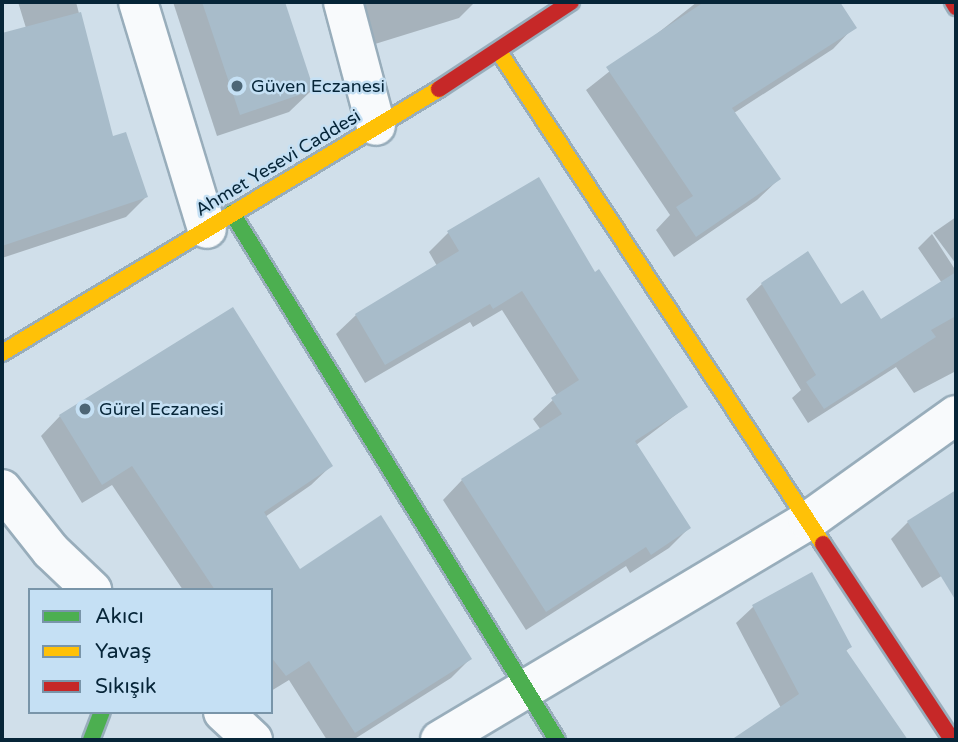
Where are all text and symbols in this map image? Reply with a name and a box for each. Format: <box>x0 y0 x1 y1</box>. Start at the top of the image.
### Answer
place label: Güven Eczanesi <box>251 75 385 97</box>
marker: Güven Eczanesi <box>229 78 245 94</box>
street label: Ahmet Yesevi Caddesi <box>191 105 365 221</box>
place label: Gürel Eczanesi <box>99 398 224 420</box>
marker: Gürel Eczanesi <box>77 401 93 417</box>
legend <box>28 588 273 714</box>
text: Akıcı <box>95 604 144 629</box>
text: Yavaş <box>95 639 151 664</box>
text: Sıkışık <box>95 674 156 699</box>

